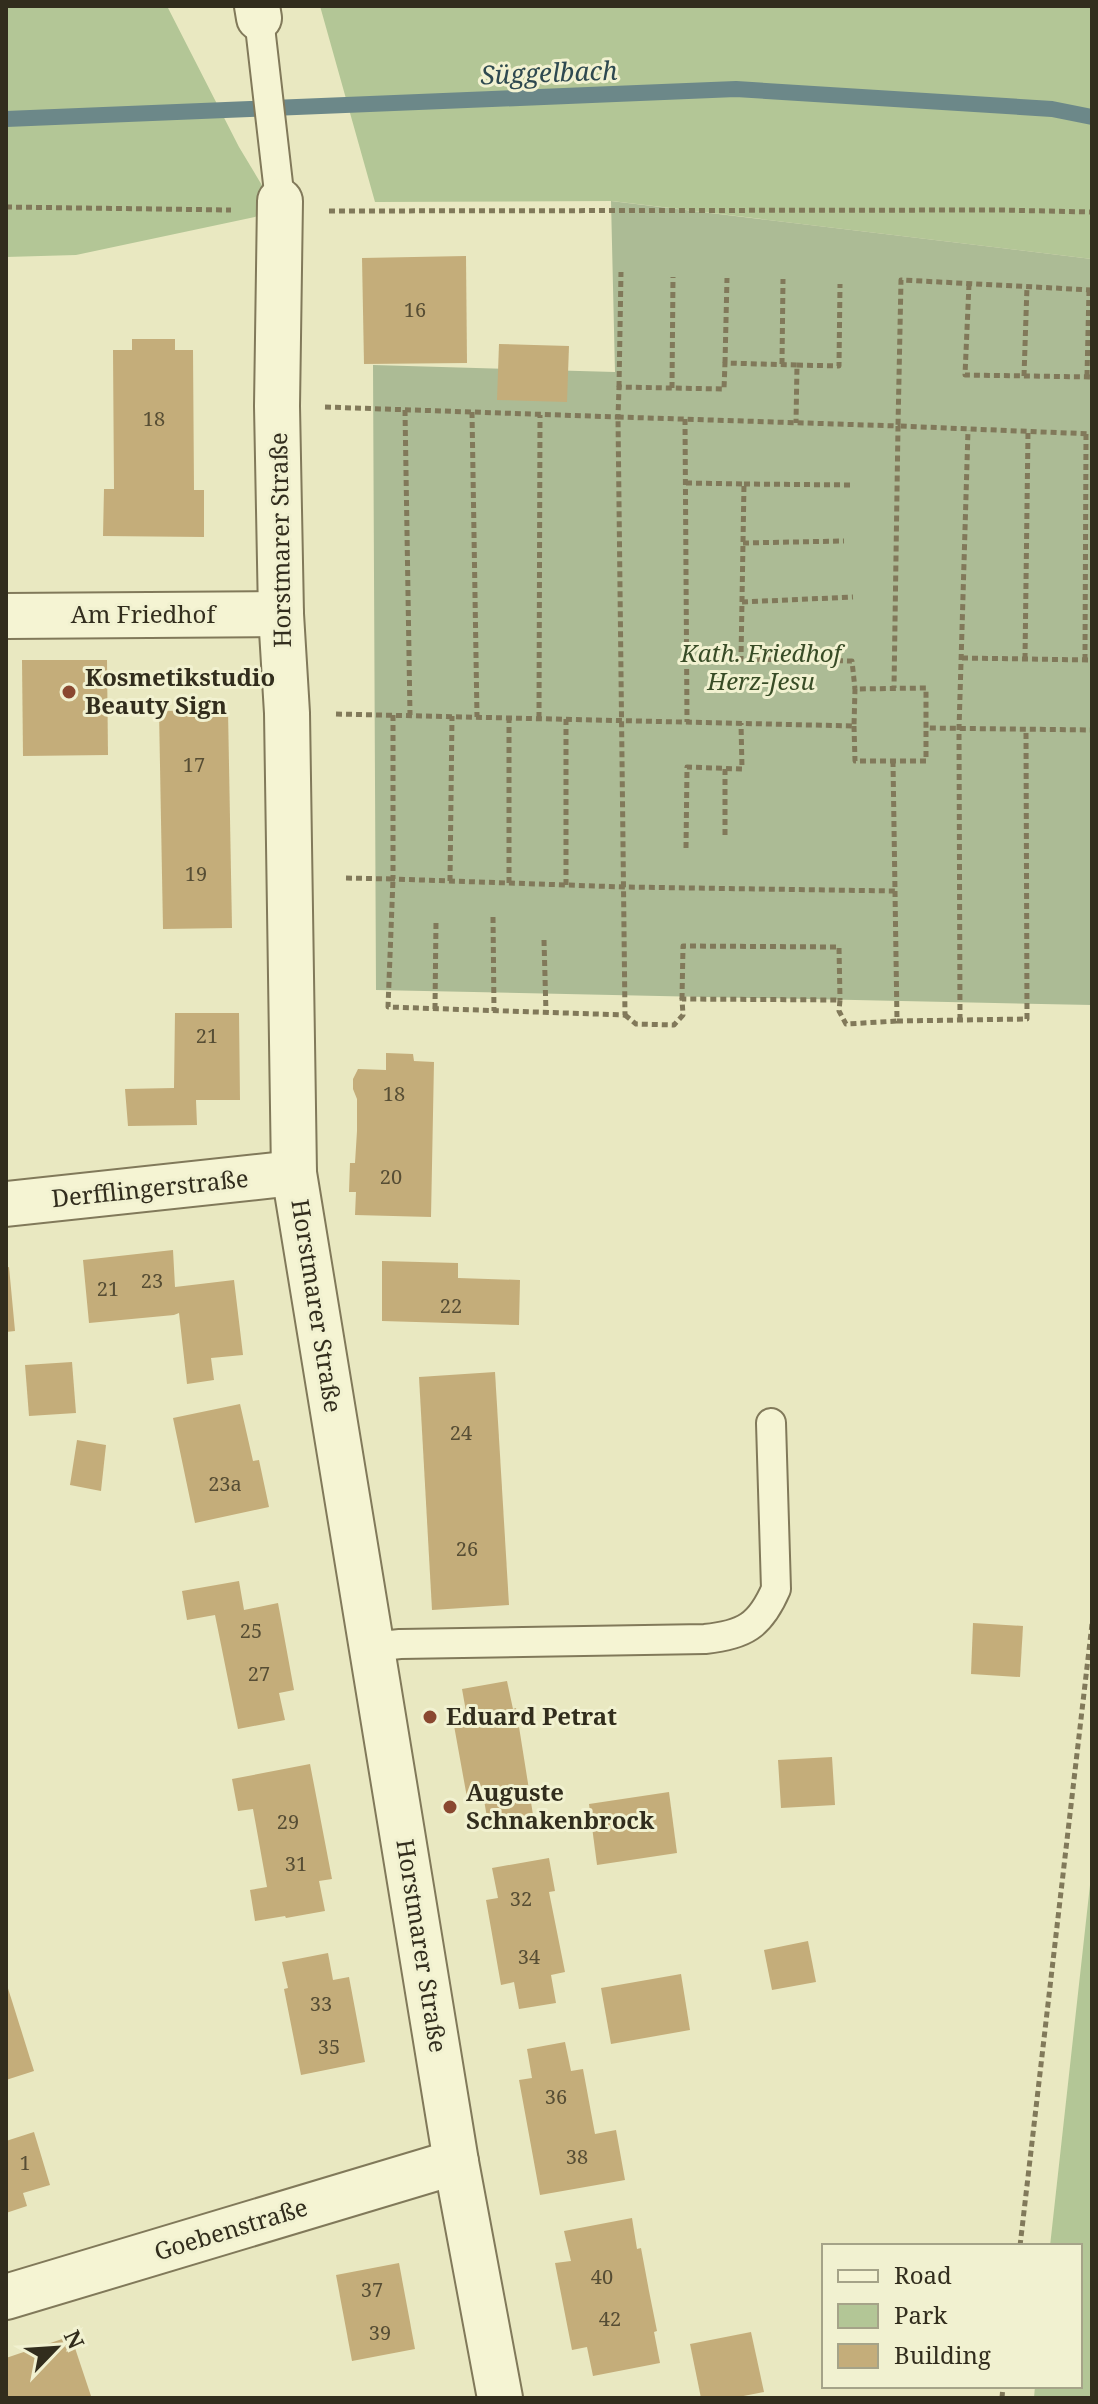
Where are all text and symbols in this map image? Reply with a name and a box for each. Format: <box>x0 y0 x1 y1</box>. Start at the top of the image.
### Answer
water label: Süggelbach <box>480 52 619 92</box>
house number: 16 <box>404 296 426 323</box>
house number: 18 <box>143 405 165 432</box>
street label: Horstmarer Straße <box>261 432 298 648</box>
street label: Am Friedhof <box>71 597 217 630</box>
park label: Kath. Friedhof Herz-Jesu <box>680 636 846 697</box>
place label: Kosmetikstudio Beauty Sign <box>85 660 275 721</box>
marker: Kosmetikstudio Beauty Sign <box>60 683 78 701</box>
house number: 17 <box>183 751 205 778</box>
house number: 19 <box>185 860 207 887</box>
house number: 21 <box>196 1022 218 1049</box>
house number: 18 <box>383 1080 405 1107</box>
street label: Derfflingerstraße <box>50 1161 250 1214</box>
house number: 20 <box>380 1163 402 1190</box>
street label: Horstmarer Straße <box>284 1197 351 1415</box>
house number: 23 <box>141 1267 163 1294</box>
house number: 21 <box>97 1275 119 1302</box>
house number: 22 <box>440 1292 462 1319</box>
house number: 24 <box>450 1419 472 1446</box>
house number: 23a <box>208 1470 242 1497</box>
house number: 26 <box>456 1535 478 1562</box>
house number: 25 <box>240 1617 262 1644</box>
house number: 27 <box>248 1660 270 1687</box>
place label: Eduard Petrat <box>446 1699 617 1732</box>
marker: Eduard Petrat <box>421 1708 439 1726</box>
place label: Auguste Schnakenbrock <box>466 1775 655 1836</box>
marker: Auguste Schnakenbrock <box>441 1798 459 1816</box>
house number: 29 <box>277 1808 299 1835</box>
street label: Horstmarer Straße <box>389 1837 456 2055</box>
house number: 31 <box>285 1850 307 1877</box>
house number: 32 <box>510 1885 532 1912</box>
house number: 34 <box>518 1943 540 1970</box>
house number: 33 <box>310 1990 332 2017</box>
house number: 35 <box>318 2033 340 2060</box>
house number: 36 <box>545 2083 567 2110</box>
house number: 38 <box>566 2143 588 2170</box>
house number: 1 <box>19 2149 31 2176</box>
street label: Goebenstraße <box>150 2190 311 2268</box>
legend <box>822 2244 1082 2388</box>
text: Road <box>894 2258 952 2291</box>
house number: 40 <box>591 2263 613 2290</box>
house number: 37 <box>361 2276 383 2303</box>
text: Park <box>894 2298 948 2331</box>
house number: 42 <box>599 2305 621 2332</box>
north arrow <box>16 2308 96 2388</box>
house number: 39 <box>369 2319 391 2346</box>
text: N <box>58 2325 92 2353</box>
text: Building <box>894 2338 991 2371</box>

